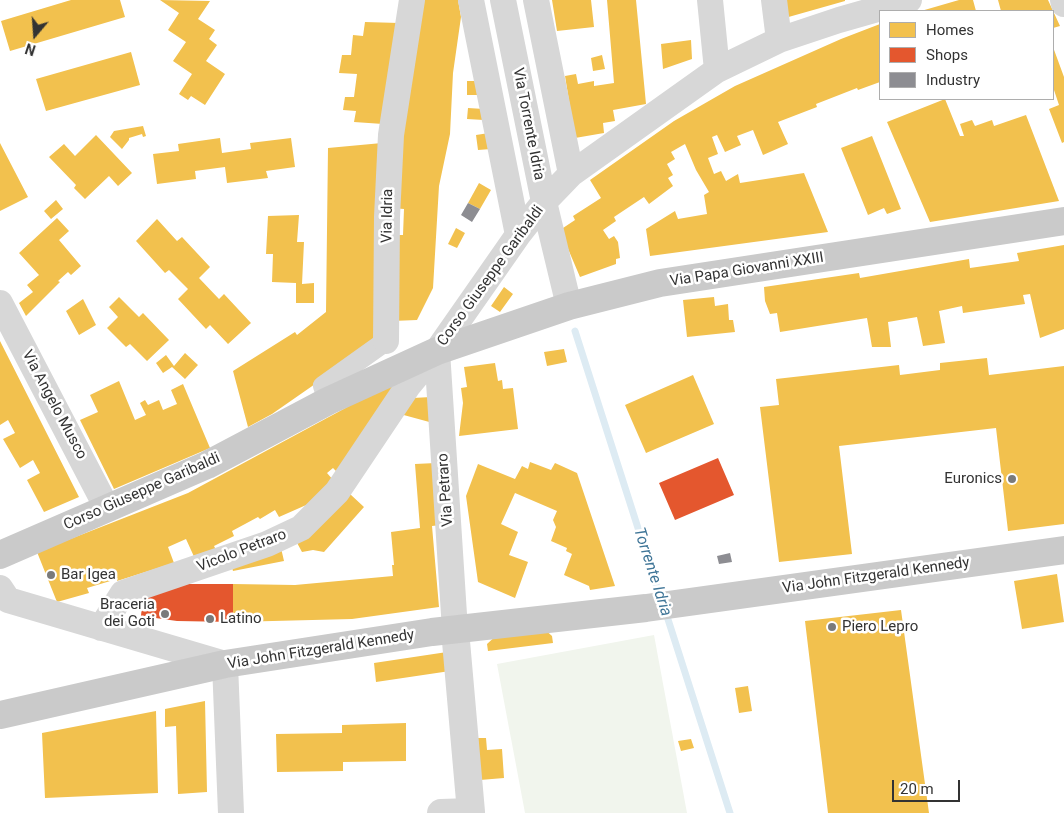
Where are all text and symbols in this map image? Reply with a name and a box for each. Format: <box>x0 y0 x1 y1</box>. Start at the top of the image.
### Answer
north arrow <box>10 10 60 60</box>
legend <box>879 10 1054 100</box>
text: Homes <box>926 21 974 39</box>
text: N <box>23 40 38 58</box>
text: Shops <box>926 46 968 64</box>
street label: Via Torrente Idria <box>508 66 548 182</box>
text: Industry <box>926 71 980 89</box>
street label: Via Idria <box>379 189 397 243</box>
street label: Corso Giuseppe Garibaldi <box>434 202 548 350</box>
street label: Via Papa Giovanni XXIII <box>669 249 825 291</box>
street label: Via Angelo Musco <box>18 347 90 463</box>
street label: Corso Giuseppe Garibaldi <box>61 449 223 535</box>
street label: Via Petraro <box>434 453 458 527</box>
place label: Euronics <box>944 470 1002 488</box>
marker: Euronics <box>1006 473 1018 485</box>
water label: Torrente Idria <box>629 525 675 619</box>
street label: Vicolo Petraro <box>195 526 289 576</box>
street label: Via John Fitzgerald Kennedy <box>781 554 971 598</box>
place label: Bar Igea <box>61 566 116 584</box>
marker: Bar Igea <box>45 569 57 581</box>
place label: Braceria dei Goti <box>100 596 155 631</box>
marker: Braceria dei Goti <box>159 608 171 620</box>
place label: Latino <box>220 610 262 628</box>
marker: Latino <box>204 613 216 625</box>
place label: Piero Lepro <box>842 618 918 636</box>
marker: Piero Lepro <box>826 621 838 633</box>
street label: Via John Fitzgerald Kennedy <box>226 626 416 674</box>
scale bar <box>894 770 962 802</box>
text: 20 m <box>900 780 934 798</box>

